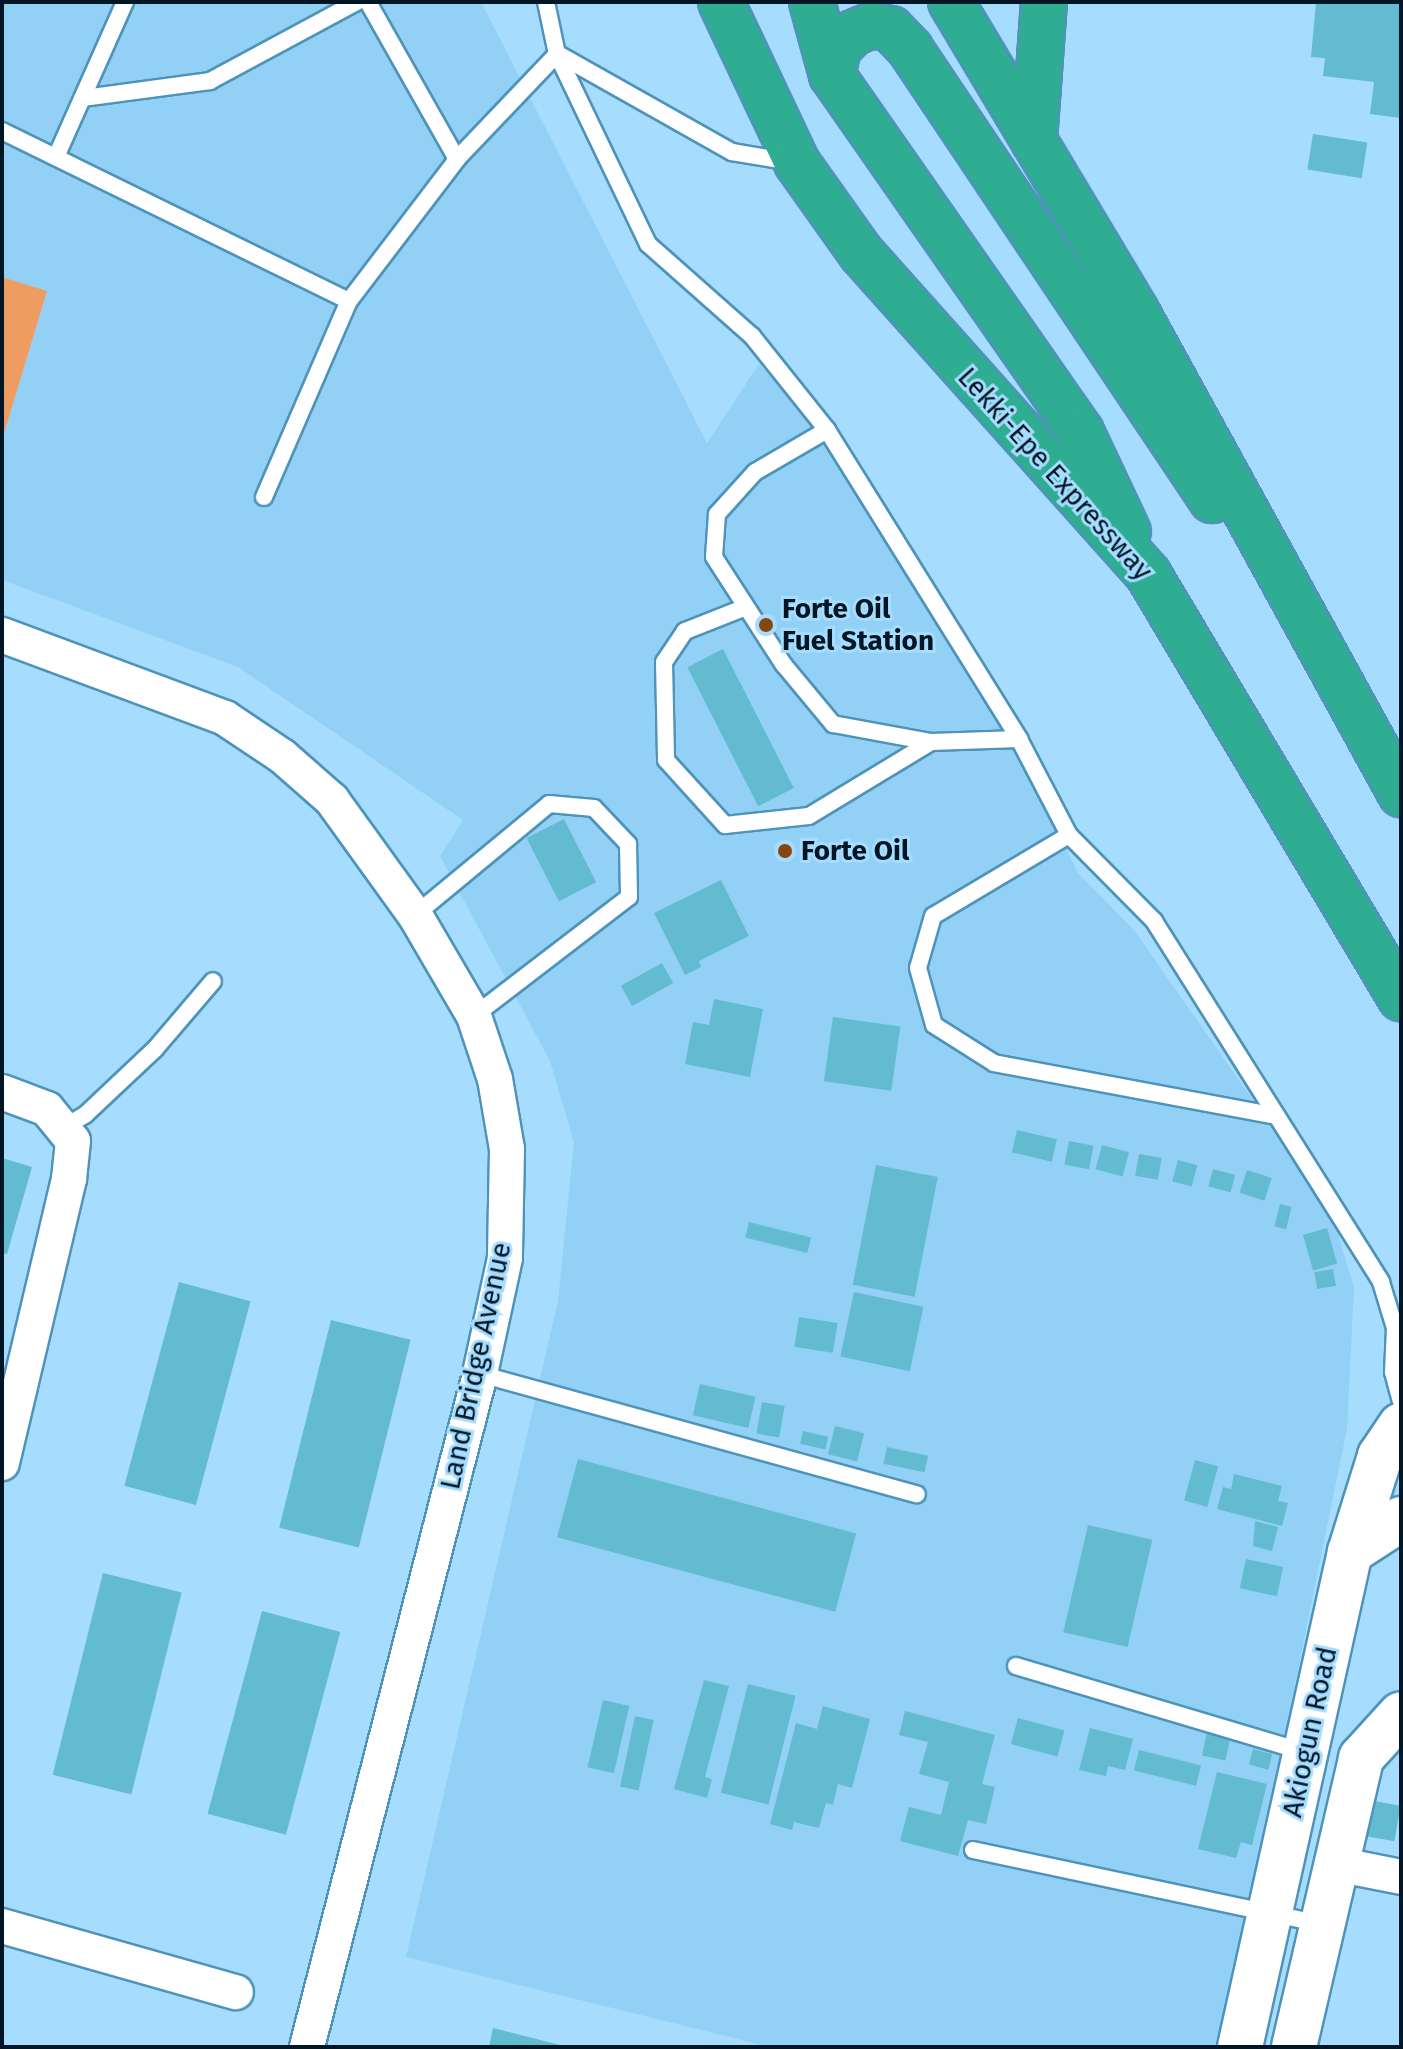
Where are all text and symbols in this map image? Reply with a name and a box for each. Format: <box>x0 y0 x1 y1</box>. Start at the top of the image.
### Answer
street label: Lekki-Epe Expressway <box>951 361 1159 587</box>
place label: Forte Oil Fuel Station <box>782 592 934 658</box>
marker: Forte Oil Fuel Station <box>757 616 775 634</box>
place label: Forte Oil <box>801 834 909 868</box>
marker: Forte Oil <box>776 842 794 860</box>
street label: Land Bridge Avenue <box>433 1239 519 1493</box>
street label: Akiogun Road <box>1276 1644 1344 1820</box>

